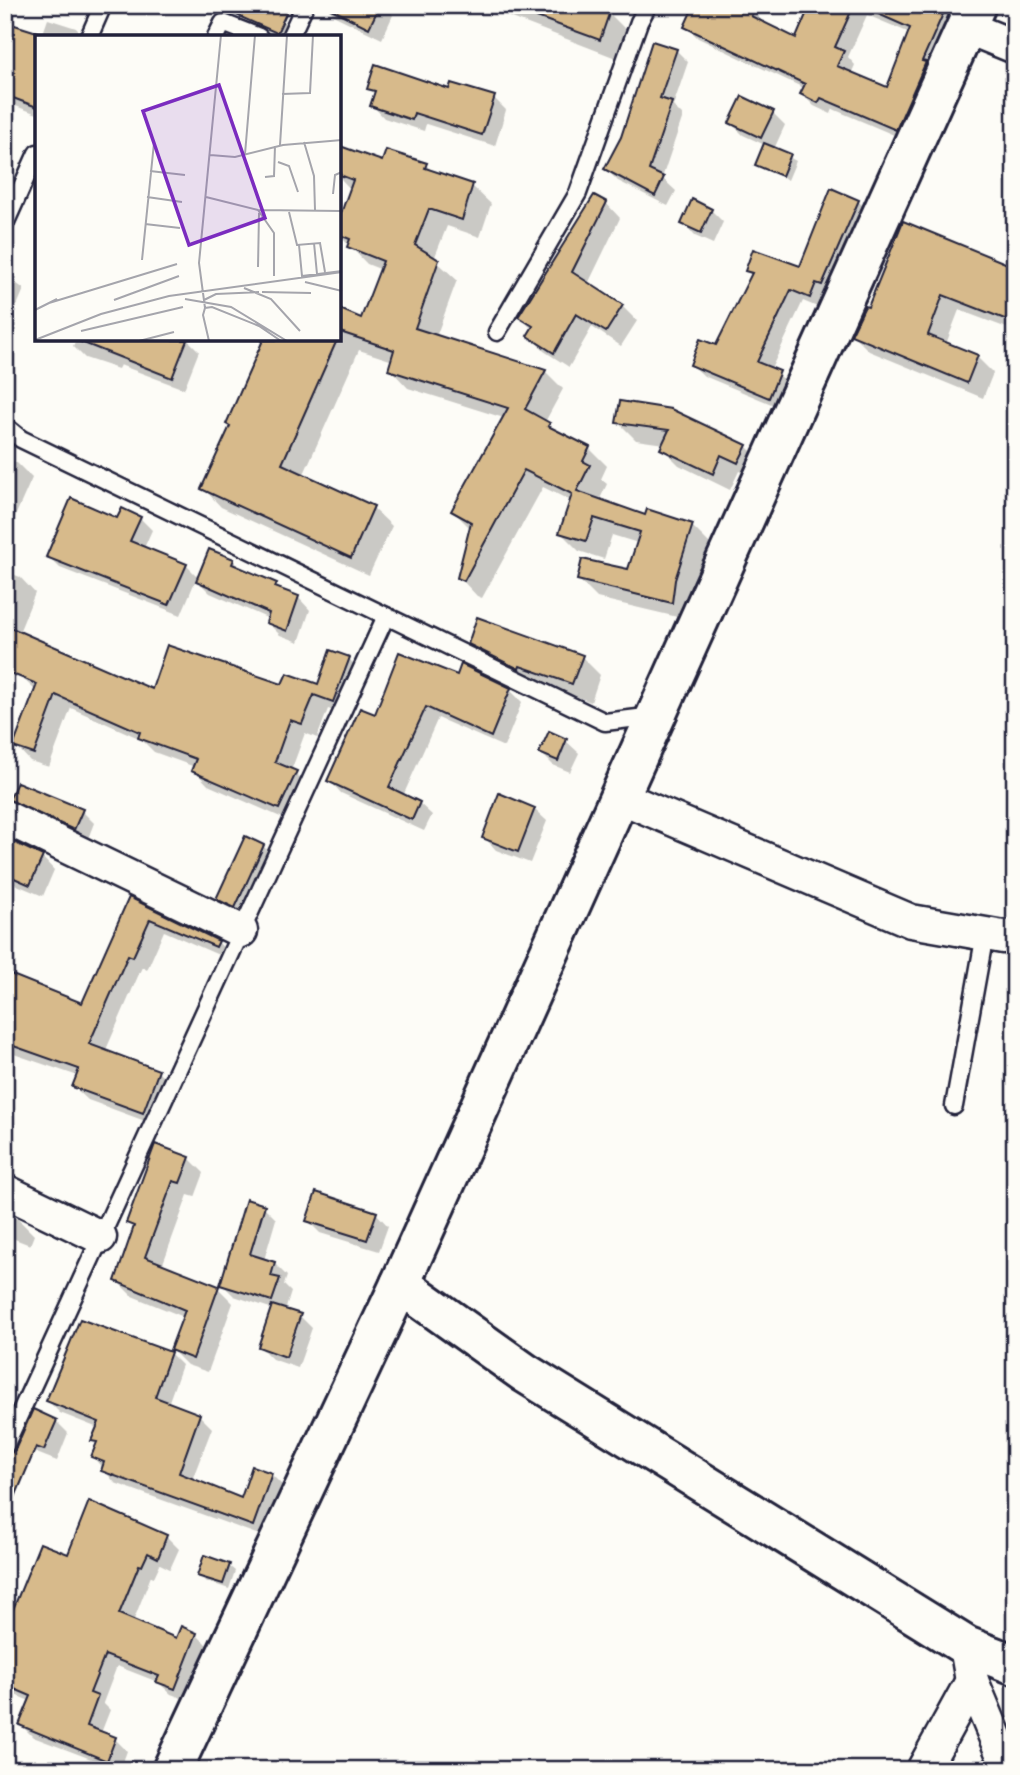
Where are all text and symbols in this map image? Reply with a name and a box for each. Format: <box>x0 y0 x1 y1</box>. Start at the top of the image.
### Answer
inset map <box>35 35 341 341</box>

